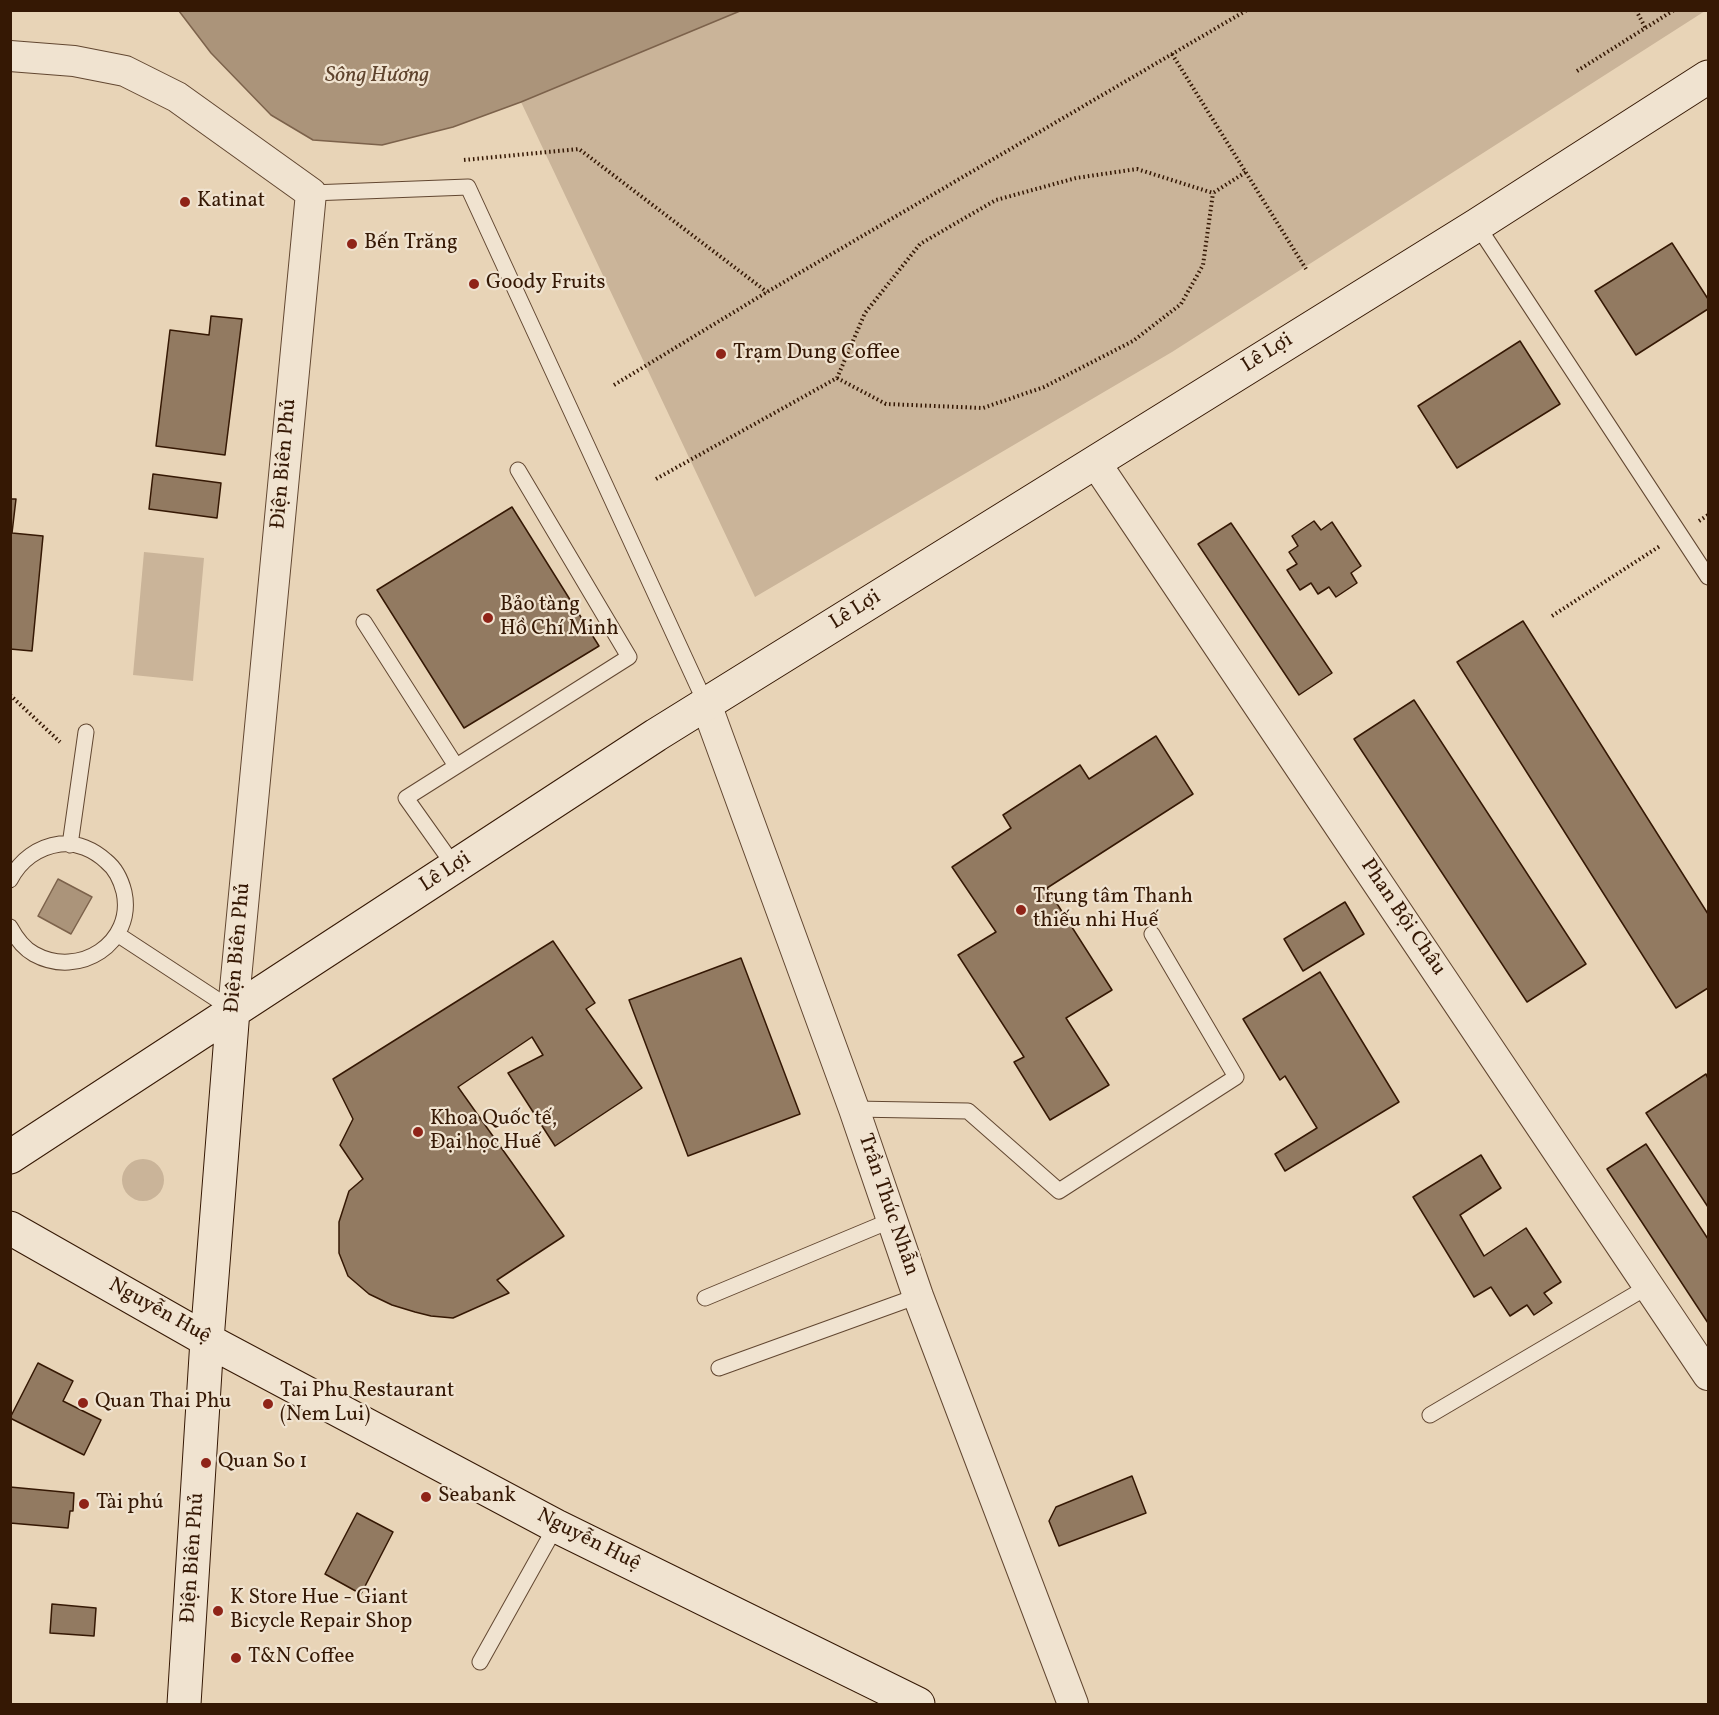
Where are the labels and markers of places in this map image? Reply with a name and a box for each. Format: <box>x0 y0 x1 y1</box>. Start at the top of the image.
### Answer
place label: Katinat <box>197 189 265 215</box>
marker: Katinat <box>178 195 192 209</box>
place label: Bến Trăng <box>364 231 458 257</box>
marker: Bến Trăng <box>345 237 359 251</box>
place label: Goody Fruits <box>486 271 606 297</box>
marker: Goody Fruits <box>467 277 481 291</box>
place label: Trạm Dung Coffee <box>733 341 900 367</box>
marker: Trạm Dung Coffee <box>714 347 728 361</box>
place label: Bảo tàng Hồ Chí Minh <box>500 593 619 643</box>
marker: Bảo tàng Hồ Chí Minh <box>481 611 495 625</box>
place label: Trung tâm Thanh thiếu nhi Huế <box>1033 885 1193 935</box>
marker: Trung tâm Thanh thiếu nhi Huế <box>1014 903 1028 917</box>
place label: Khoa Quốc tế, Đại học Huế <box>430 1107 557 1157</box>
marker: Khoa Quốc tế, Đại học Huế <box>411 1125 425 1139</box>
place label: Tai Phu Restaurant (Nem Lui) <box>280 1379 454 1429</box>
place label: Quan Thai Phu <box>95 1390 231 1416</box>
marker: Quan Thai Phu <box>76 1396 90 1410</box>
marker: Tai Phu Restaurant (Nem Lui) <box>261 1397 275 1411</box>
place label: Quan So 1 <box>218 1450 308 1476</box>
marker: Quan So 1 <box>199 1456 213 1470</box>
place label: Seabank <box>438 1484 516 1510</box>
marker: Seabank <box>419 1490 433 1504</box>
place label: Tài phú <box>96 1491 164 1517</box>
marker: Tài phú <box>77 1497 91 1511</box>
place label: K Store Hue - Giant Bicycle Repair Shop <box>230 1586 412 1636</box>
marker: K Store Hue - Giant Bicycle Repair Shop <box>211 1604 225 1618</box>
place label: T&N Coffee <box>248 1645 354 1671</box>
marker: T&N Coffee <box>229 1651 243 1665</box>

